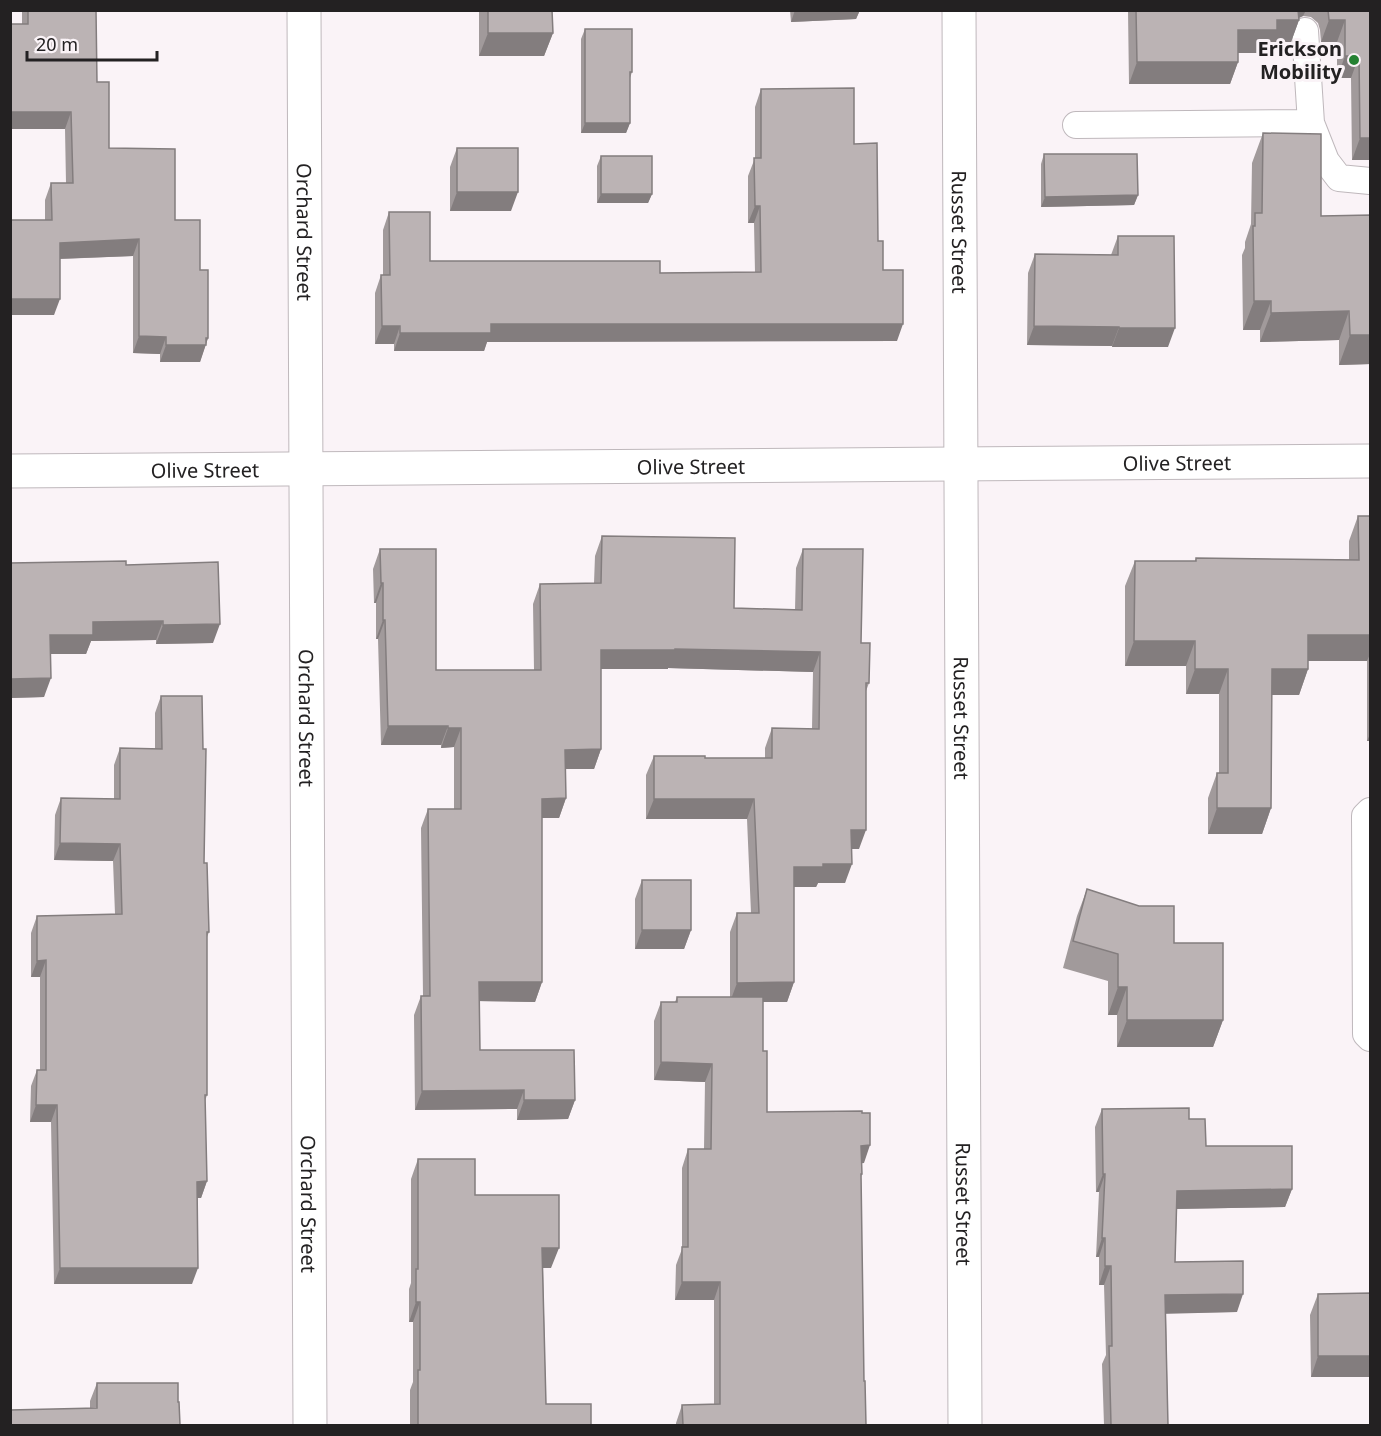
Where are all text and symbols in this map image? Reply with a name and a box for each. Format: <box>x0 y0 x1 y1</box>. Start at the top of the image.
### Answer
scale bar <box>27 24 158 62</box>
text: 20 m <box>36 32 78 56</box>
place label: Erickson Mobility <box>1258 35 1343 85</box>
marker: Erickson Mobility <box>1347 53 1361 67</box>
street label: Orchard Street <box>291 163 319 301</box>
street label: Russet Street <box>946 170 974 294</box>
street label: Olive Street <box>1123 449 1231 476</box>
street label: Olive Street <box>637 452 745 480</box>
street label: Olive Street <box>151 456 259 483</box>
street label: Orchard Street <box>293 649 321 787</box>
street label: Russet Street <box>948 656 976 780</box>
street label: Orchard Street <box>295 1135 323 1273</box>
street label: Russet Street <box>950 1142 978 1266</box>

